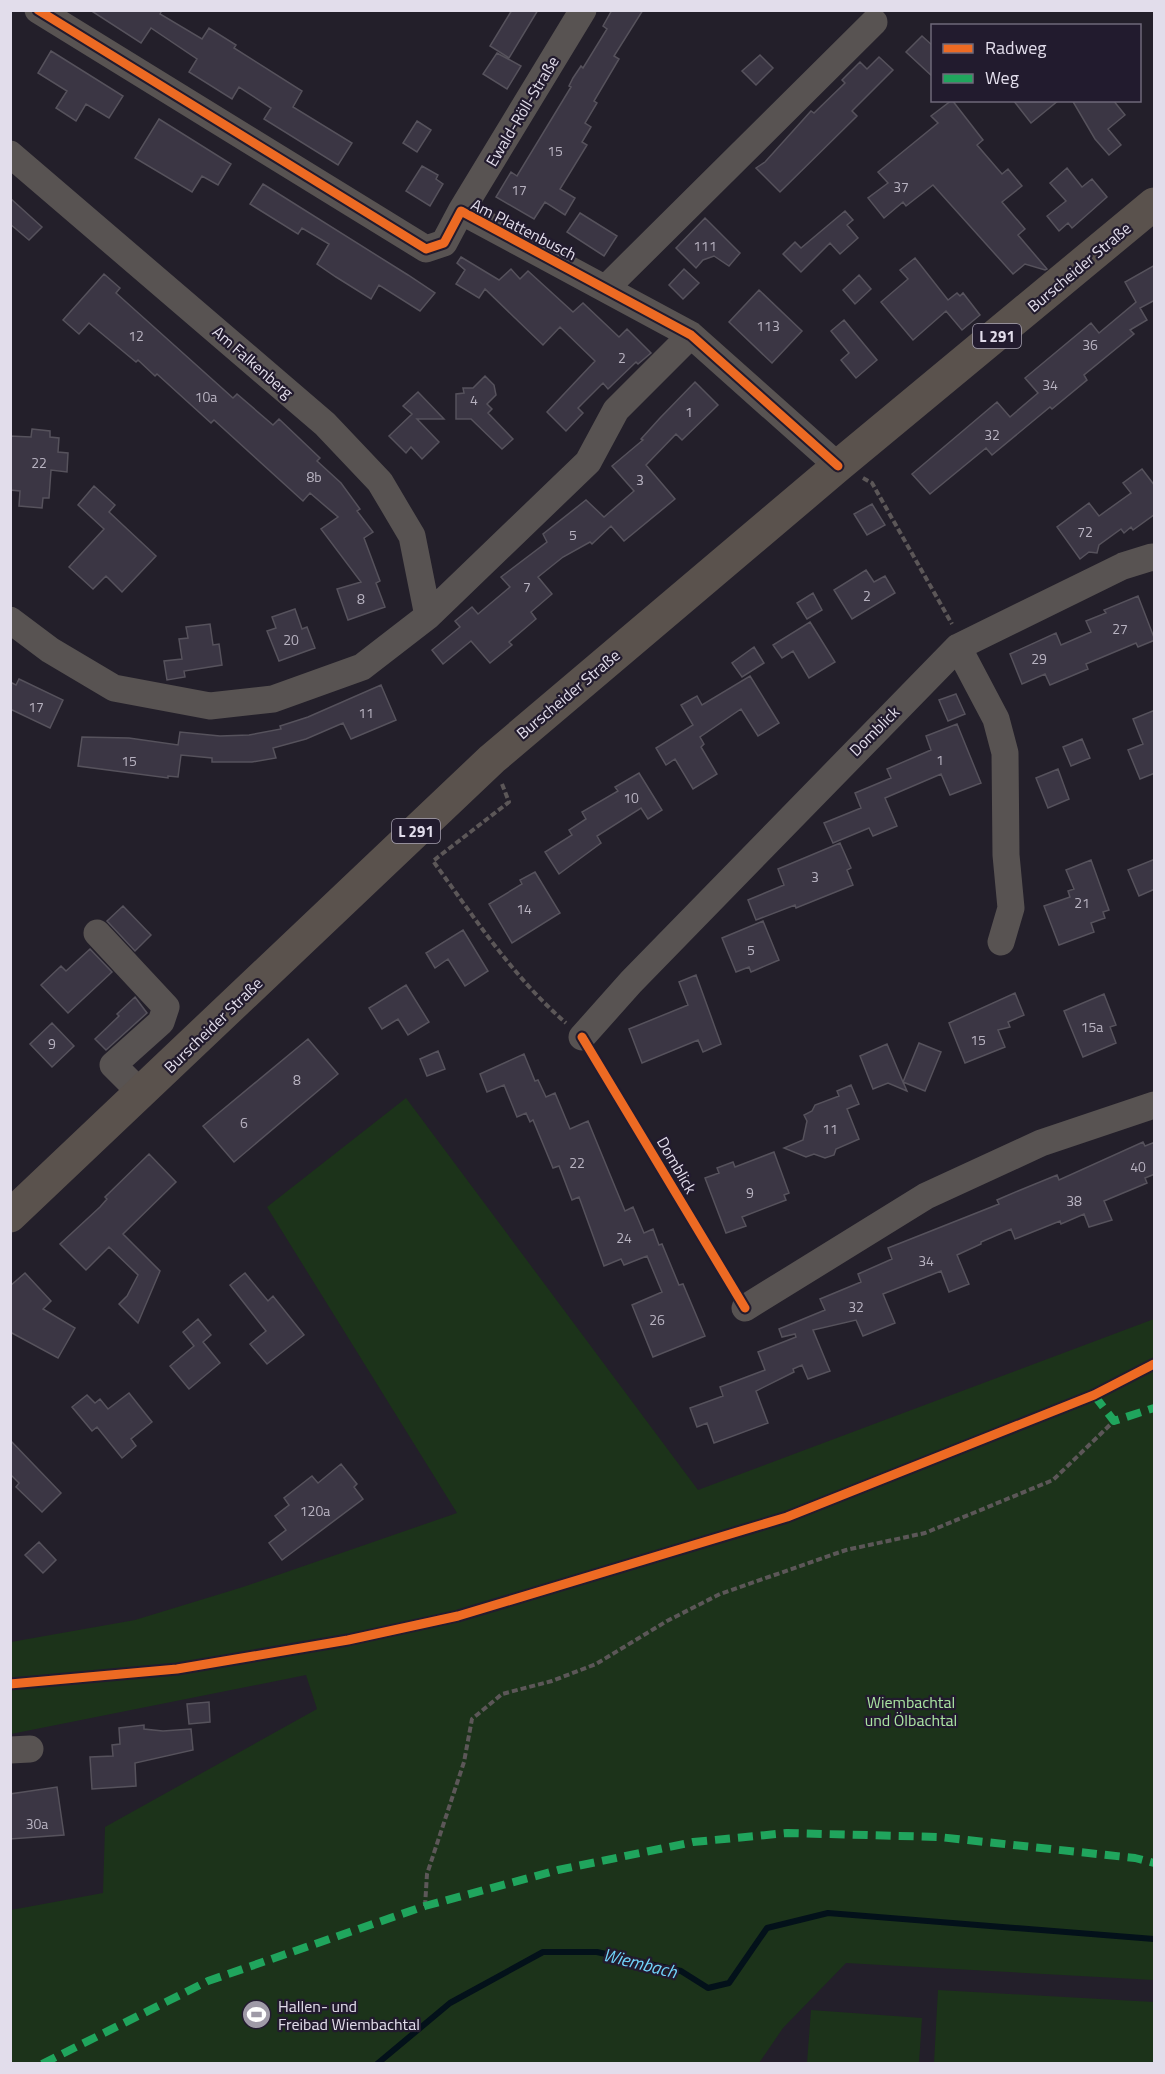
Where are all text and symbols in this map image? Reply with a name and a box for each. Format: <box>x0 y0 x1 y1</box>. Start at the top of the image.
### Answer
legend <box>931 24 1141 102</box>
text: Radweg <box>985 34 1047 61</box>
street label: Ewald-Röll-Straße <box>480 51 564 171</box>
text: Weg <box>985 64 1019 91</box>
house number: 15 <box>547 140 563 161</box>
house number: 37 <box>893 176 909 197</box>
house number: 17 <box>511 179 527 200</box>
street label: Am Plattenbusch <box>467 192 581 266</box>
street label: Burscheider Straße <box>1022 216 1136 318</box>
house number: 111 <box>693 235 717 256</box>
house number: 113 <box>756 315 780 336</box>
street label: Am Falkenberg <box>207 320 299 404</box>
road number: L 291 <box>973 324 1021 348</box>
house number: 12 <box>128 325 144 346</box>
house number: 36 <box>1082 334 1098 355</box>
house number: 2 <box>618 347 626 368</box>
house number: 34 <box>1042 374 1058 395</box>
house number: 10a <box>195 386 217 407</box>
house number: 4 <box>470 389 478 410</box>
house number: 1 <box>685 401 693 422</box>
house number: 32 <box>984 424 1000 445</box>
house number: 22 <box>31 452 47 473</box>
house number: 8b <box>306 466 322 487</box>
house number: 3 <box>636 469 644 490</box>
house number: 72 <box>1077 521 1093 542</box>
house number: 5 <box>569 524 577 545</box>
house number: 7 <box>523 576 531 597</box>
house number: 2 <box>863 585 871 606</box>
house number: 8 <box>357 588 365 609</box>
house number: 27 <box>1112 618 1128 639</box>
house number: 20 <box>283 629 299 650</box>
street label: Burscheider Straße <box>511 643 625 745</box>
house number: 29 <box>1031 648 1047 669</box>
house number: 17 <box>28 696 44 717</box>
street label: Domblick <box>843 700 905 762</box>
house number: 11 <box>358 702 374 723</box>
house number: 1 <box>936 749 944 770</box>
house number: 15 <box>121 750 137 771</box>
house number: 10 <box>623 787 639 808</box>
road number: L 291 <box>392 819 440 843</box>
house number: 3 <box>811 866 819 887</box>
house number: 21 <box>1074 892 1090 913</box>
house number: 14 <box>516 898 532 919</box>
house number: 5 <box>747 939 755 960</box>
street label: Burscheider Straße <box>158 972 268 1078</box>
house number: 15a <box>1081 1016 1103 1037</box>
house number: 15 <box>970 1029 986 1050</box>
house number: 9 <box>48 1033 56 1054</box>
house number: 8 <box>293 1069 301 1090</box>
house number: 6 <box>240 1112 248 1133</box>
house number: 11 <box>822 1118 838 1139</box>
street label: Domblick <box>651 1132 703 1198</box>
house number: 22 <box>569 1152 585 1173</box>
house number: 40 <box>1130 1156 1146 1177</box>
house number: 9 <box>746 1182 754 1203</box>
house number: 38 <box>1066 1190 1082 1211</box>
house number: 24 <box>616 1227 632 1248</box>
house number: 34 <box>918 1250 934 1271</box>
house number: 32 <box>848 1296 864 1317</box>
house number: 26 <box>649 1309 665 1330</box>
house number: 120a <box>300 1500 330 1521</box>
park label: Wiembachtal und Ölbachtal <box>865 1690 957 1732</box>
house number: 30a <box>26 1813 48 1834</box>
water label: Wiembach <box>600 1941 681 1985</box>
place label: Hallen- und Freibad Wiembachtal <box>278 1994 420 2036</box>
sports icon: Hallen- und Freibad Wiembachtal <box>241 1999 273 2031</box>

